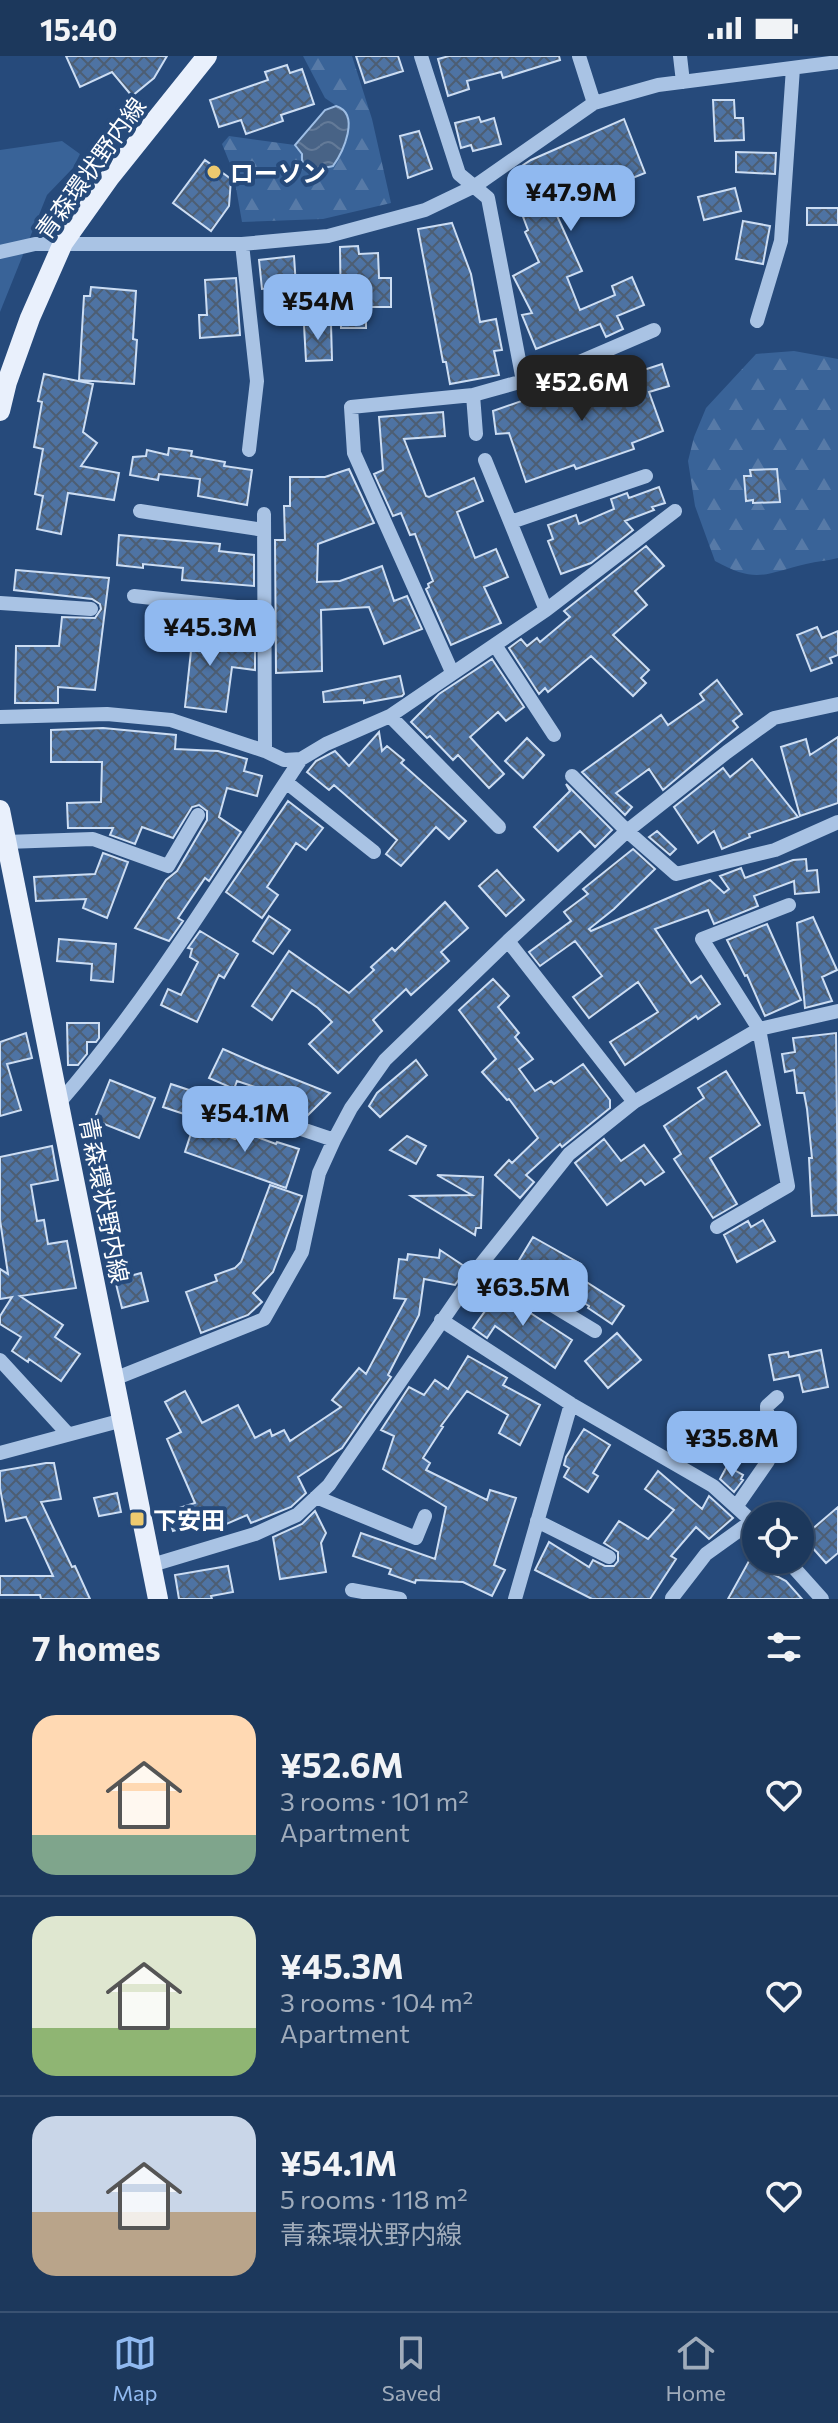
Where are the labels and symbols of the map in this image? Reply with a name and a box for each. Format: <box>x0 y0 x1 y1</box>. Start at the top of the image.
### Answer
street label: 青森環状野内線 <box>29 92 151 244</box>
place label: ローソン <box>230 158 326 187</box>
marker: ローソン <box>205 163 223 181</box>
pin: ¥47.9M <box>506 165 636 233</box>
pin: ¥54M <box>271 274 365 342</box>
pin: ¥52.6M <box>517 355 647 423</box>
pin: ¥45.3M <box>145 600 275 668</box>
pin: ¥54.1M <box>180 1086 310 1154</box>
street label: 青森環状野内線 <box>75 1115 135 1285</box>
pin: ¥63.5M <box>458 1260 588 1328</box>
pin: ¥35.8M <box>667 1411 797 1479</box>
place label: 下安田 <box>153 1505 225 1534</box>
marker: 下安田 <box>128 1510 146 1528</box>

